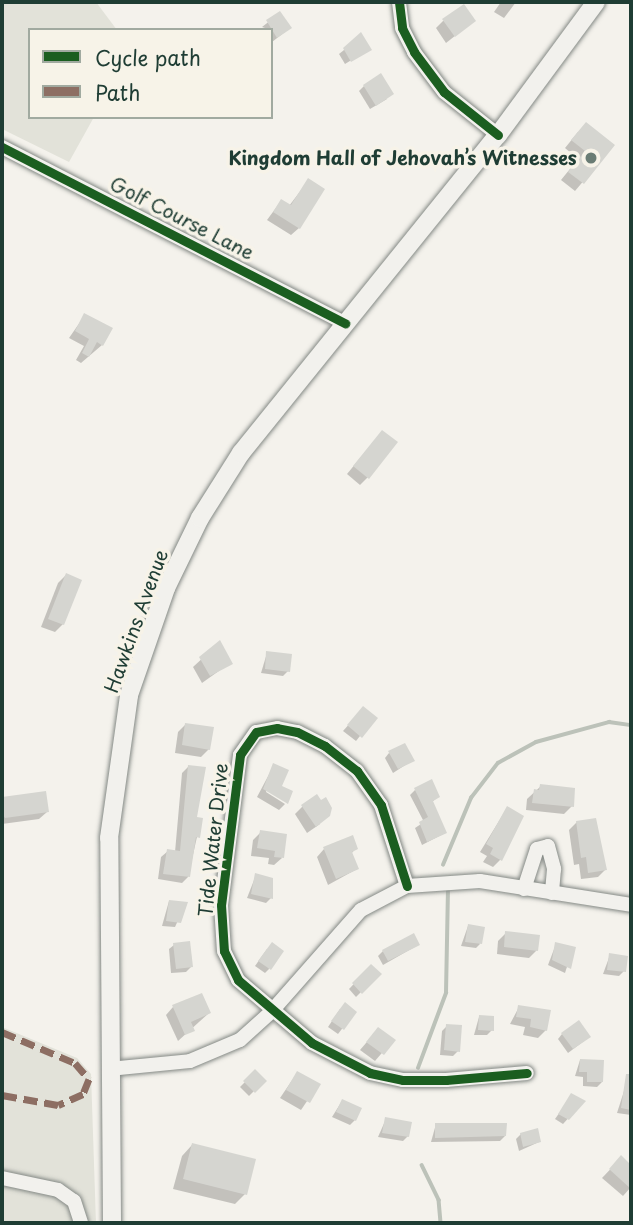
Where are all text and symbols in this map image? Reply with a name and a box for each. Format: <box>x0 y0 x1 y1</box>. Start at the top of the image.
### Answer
legend <box>28 28 273 119</box>
text: Cycle path <box>95 41 201 73</box>
text: Path <box>95 76 140 108</box>
place label: Kingdom Hall of Jehovah’s Witnesses <box>227 147 577 169</box>
marker: Kingdom Hall of Jehovah’s Witnesses <box>583 150 599 166</box>
street label: Golf Course Lane <box>106 172 258 264</box>
street label: Hawkins Avenue <box>100 547 172 695</box>
street label: Tide Water Drive <box>193 761 233 919</box>

